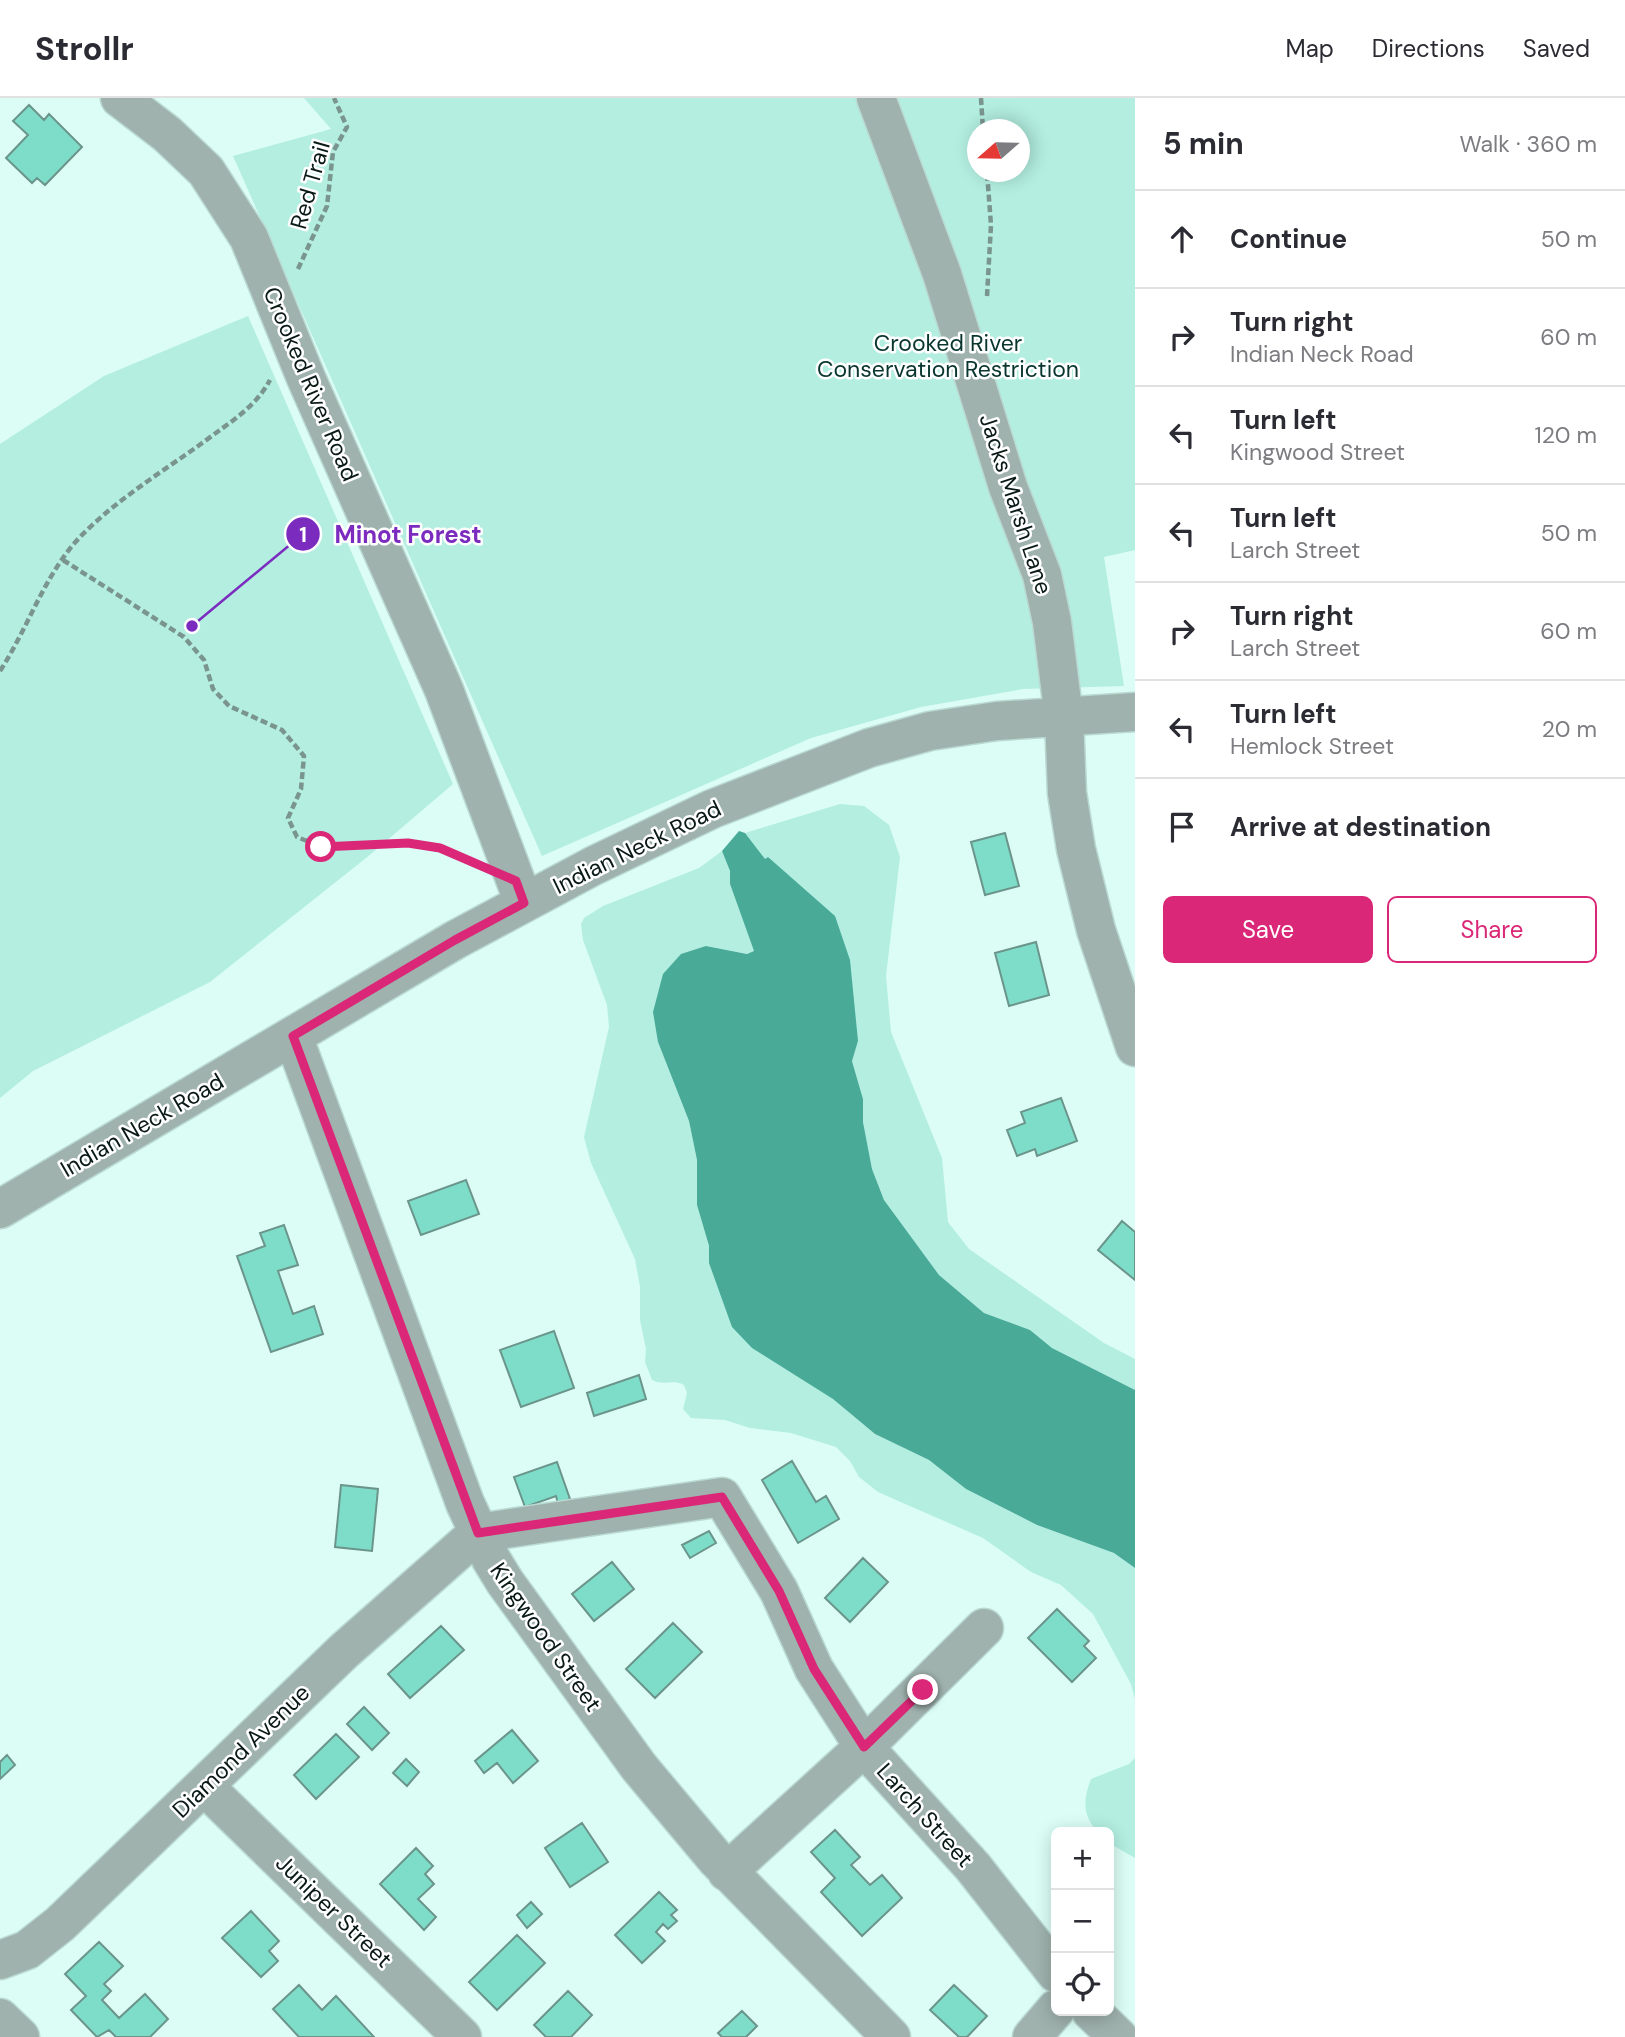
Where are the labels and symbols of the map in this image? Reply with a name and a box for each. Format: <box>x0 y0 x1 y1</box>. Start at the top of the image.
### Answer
north arrow <box>967 119 1030 182</box>
street label: Red Trail <box>283 138 337 232</box>
street label: Crooked River Road <box>257 282 365 486</box>
park label: Crooked River Conservation Restriction <box>817 328 1079 384</box>
street label: Jacks Marsh Lane <box>973 410 1059 598</box>
callout: Minot Forest <box>286 512 496 557</box>
text: Minot Forest <box>334 519 482 550</box>
text: 1 <box>299 521 307 549</box>
street label: Indian Neck Road <box>548 793 726 901</box>
route start <box>305 831 336 862</box>
street label: Indian Neck Road <box>55 1066 229 1184</box>
street label: Kingwood Street <box>483 1557 609 1717</box>
route end <box>907 1674 938 1705</box>
street label: Diamond Avenue <box>166 1678 316 1824</box>
street label: Larch Street <box>870 1757 980 1873</box>
street label: Juniper Street <box>269 1848 399 1974</box>

